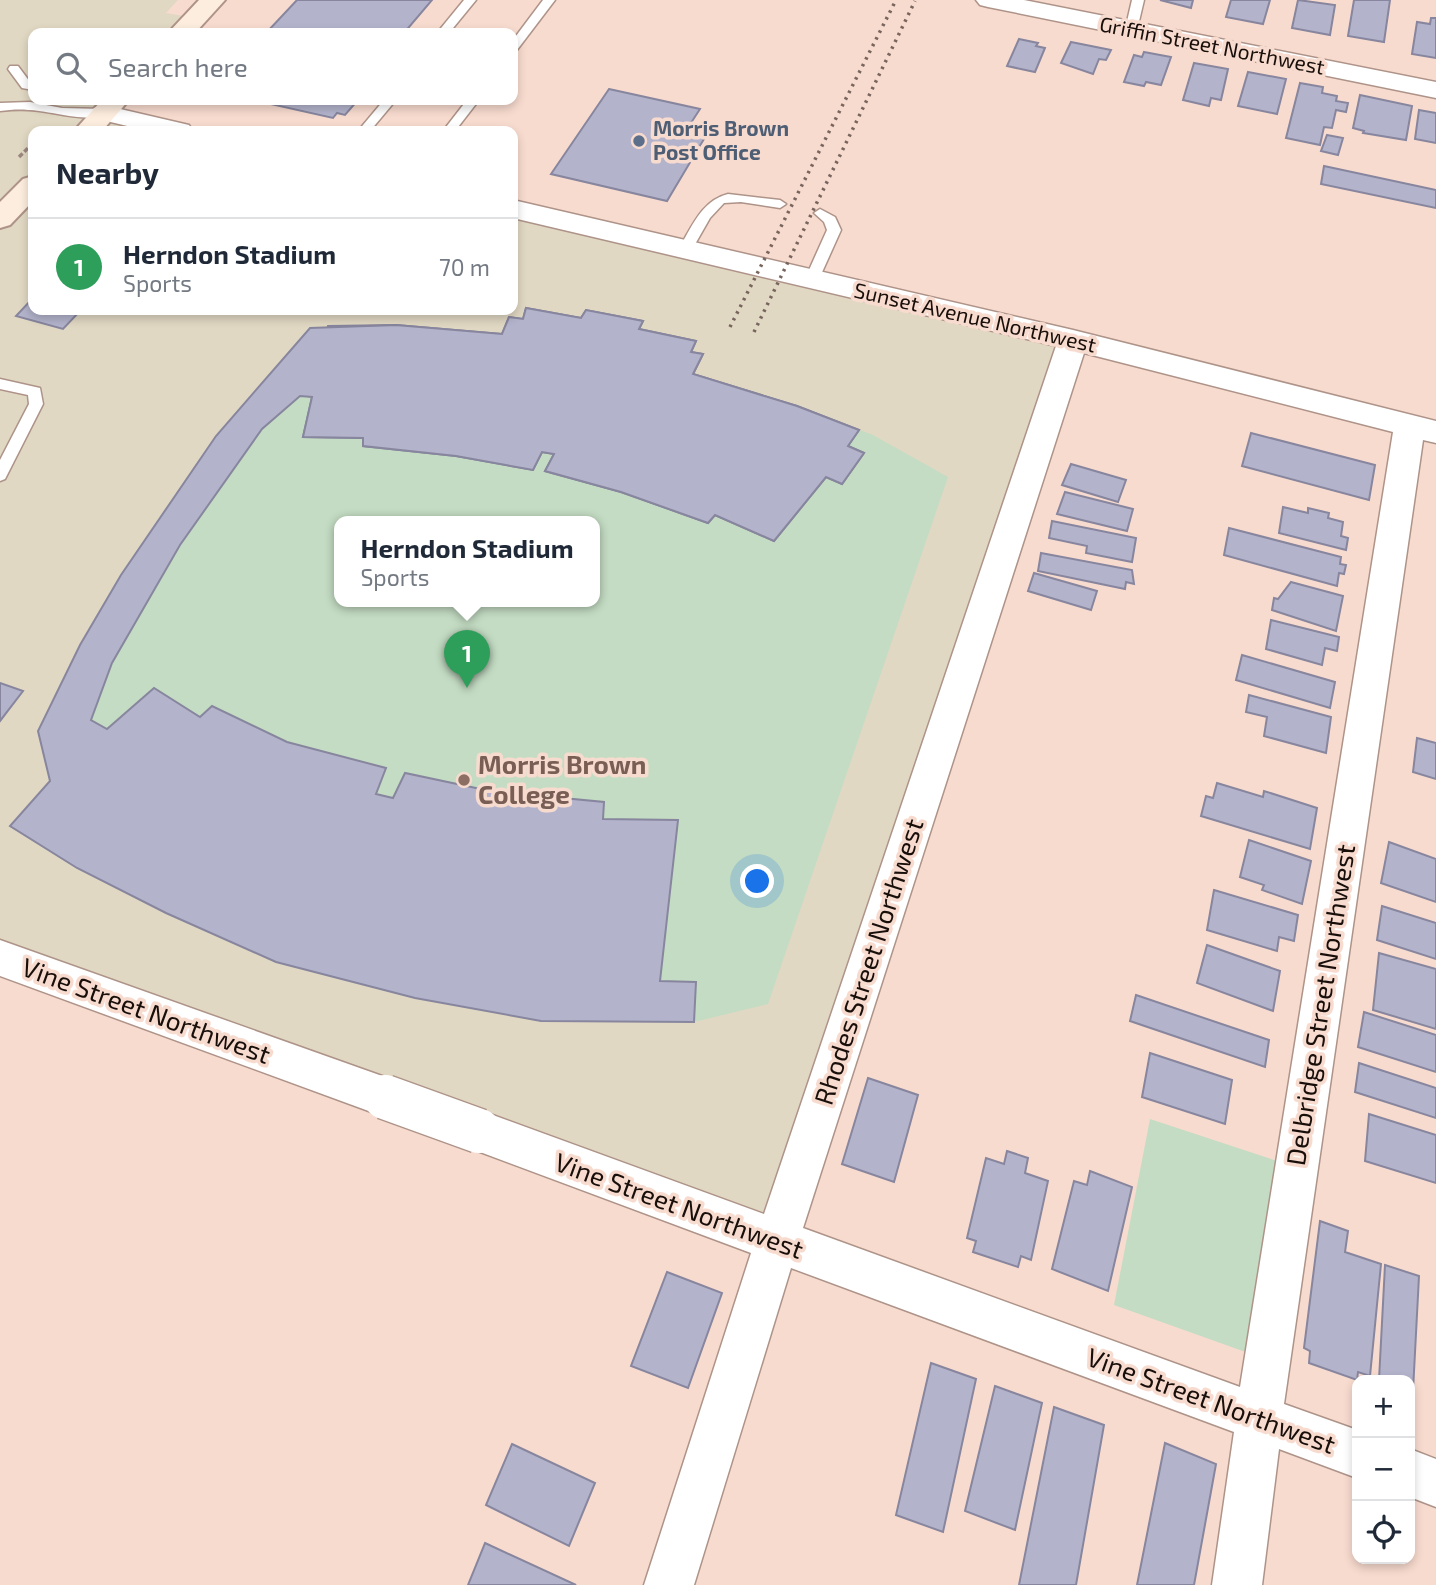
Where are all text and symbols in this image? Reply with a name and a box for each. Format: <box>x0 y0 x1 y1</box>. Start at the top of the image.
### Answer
street label: Griffin Street Northwest <box>1098 10 1327 79</box>
search box <box>28 28 518 105</box>
icon: search <box>52 48 90 86</box>
text: Search here <box>108 51 248 82</box>
place label: Morris Brown Post Office <box>653 115 789 164</box>
marker: Morris Brown Post Office <box>631 133 647 149</box>
text: Nearby <box>56 154 159 190</box>
text: Herndon Stadium <box>123 238 336 269</box>
text: 1 <box>74 253 84 281</box>
text: 70 m <box>439 253 490 281</box>
text: Sports <box>123 269 192 297</box>
street label: Sunset Avenue Northwest <box>852 277 1099 357</box>
popup <box>334 516 600 607</box>
text: Herndon Stadium <box>360 532 574 563</box>
text: Sports <box>360 563 429 591</box>
pin: 1 <box>444 630 490 688</box>
place label: Morris Brown College <box>478 748 646 809</box>
marker: Morris Brown College <box>456 772 472 788</box>
street label: Rhodes Street Northwest <box>807 815 929 1108</box>
street label: Delbridge Street Northwest <box>1279 842 1360 1168</box>
your location <box>740 864 774 898</box>
street label: Vine Street Northwest <box>18 950 275 1069</box>
street label: Vine Street Northwest <box>551 1145 808 1264</box>
street label: Vine Street Northwest <box>1083 1340 1340 1459</box>
map controls <box>1352 1375 1415 1564</box>
button: + <box>1352 1375 1415 1438</box>
button: − <box>1352 1438 1415 1501</box>
button: locate <box>1352 1501 1415 1564</box>

